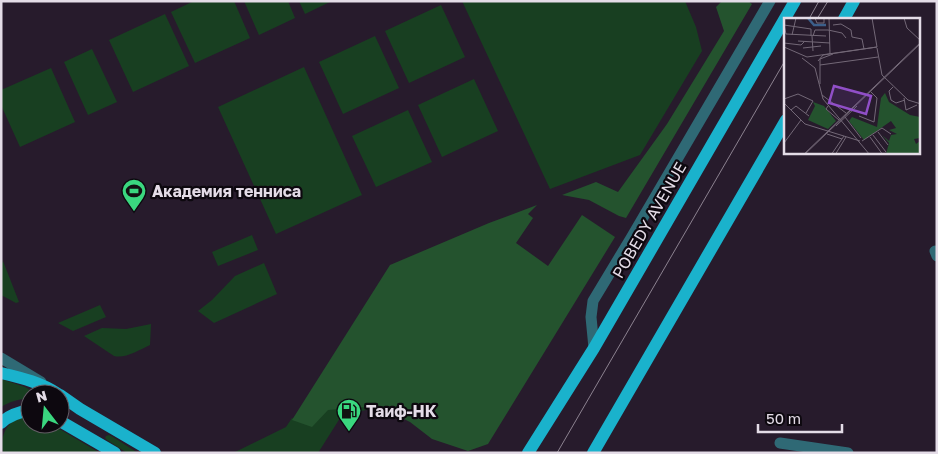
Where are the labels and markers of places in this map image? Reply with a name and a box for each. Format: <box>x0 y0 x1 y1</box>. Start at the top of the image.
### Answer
sports icon: Академия тенниса <box>121 178 147 212</box>
place label: Академия тенниса <box>152 181 301 201</box>
fuel station icon: Таиф-НК <box>336 398 362 432</box>
place label: Таиф-НК <box>366 401 437 421</box>

